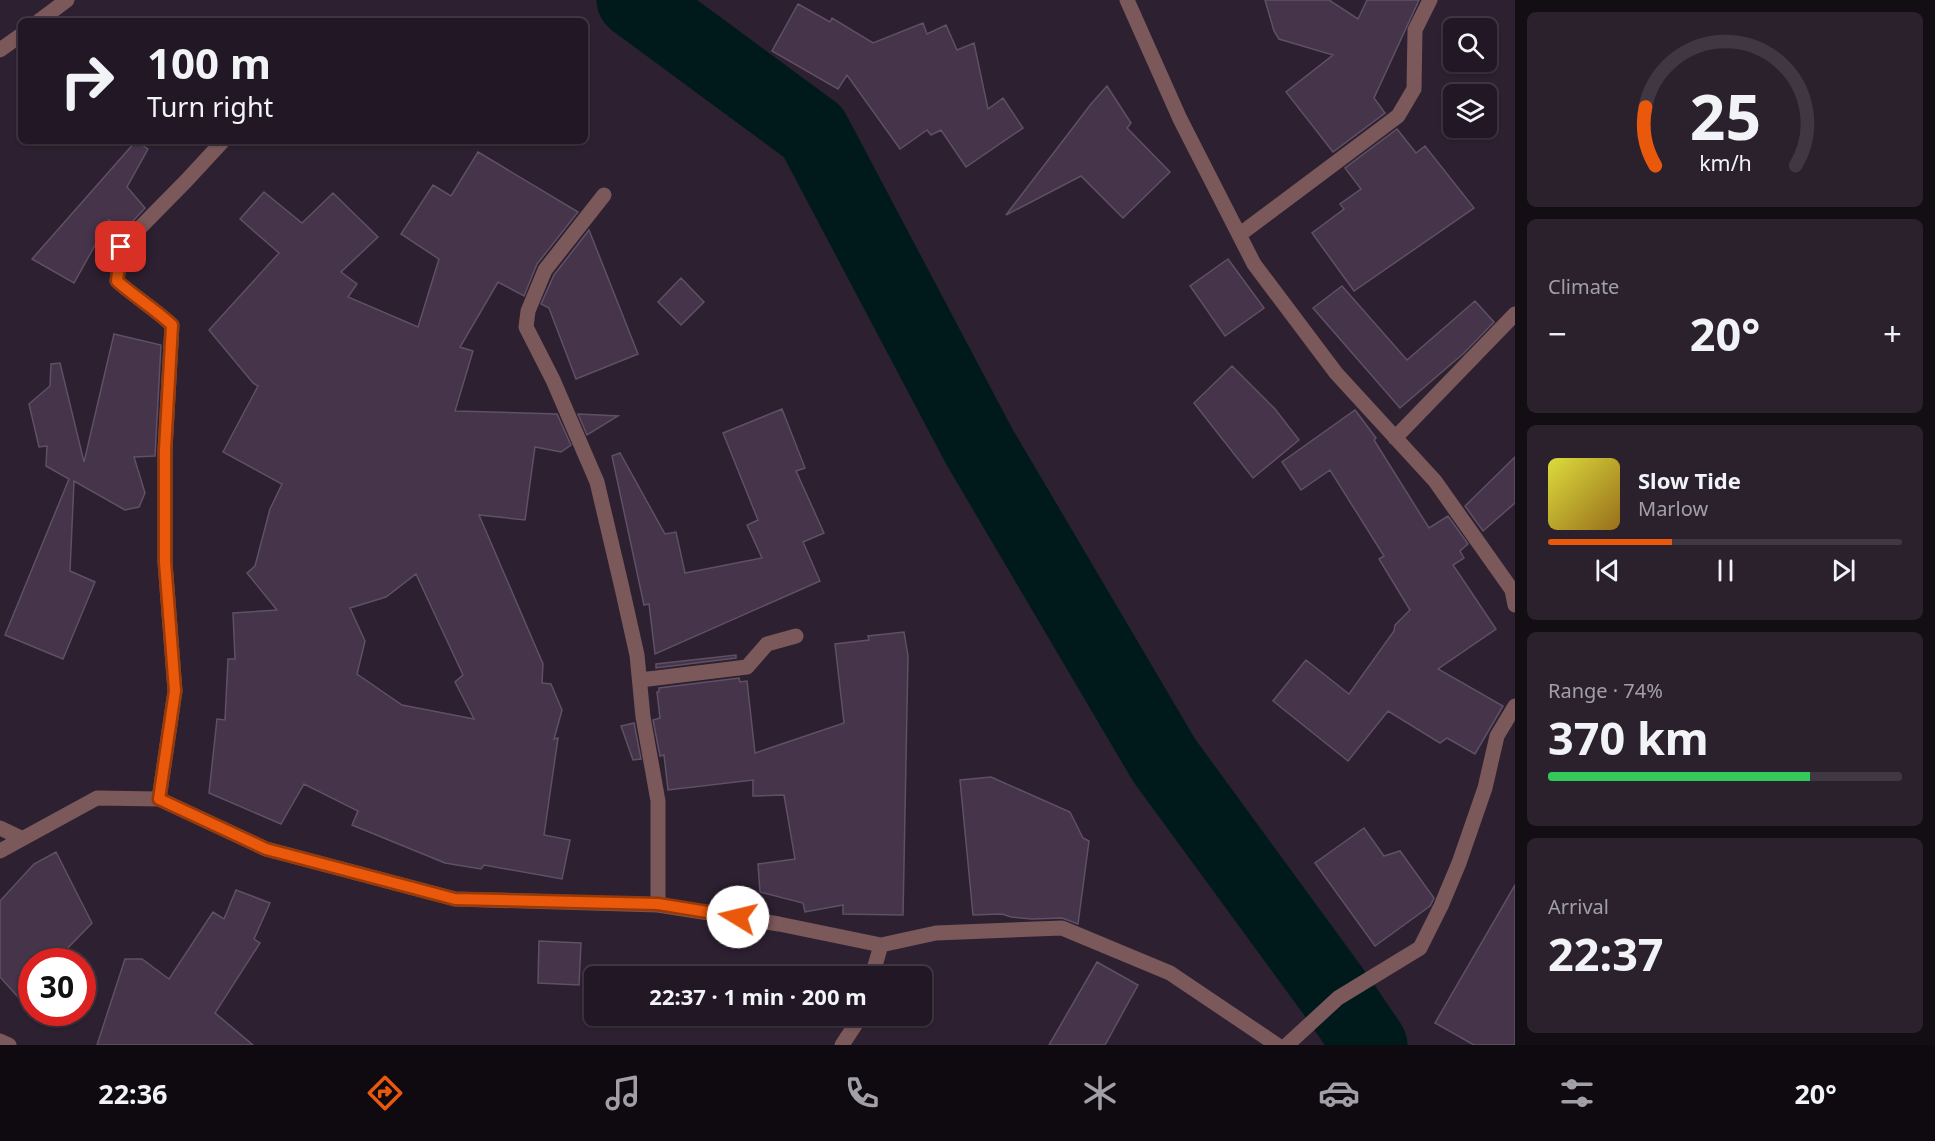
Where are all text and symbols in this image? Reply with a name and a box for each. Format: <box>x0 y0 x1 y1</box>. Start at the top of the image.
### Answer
map controls <box>1443 18 1497 138</box>
button: search <box>1443 18 1497 72</box>
text: 100 m <box>147 34 271 91</box>
icon: right <box>48 42 126 120</box>
text: 25 <box>1689 73 1761 158</box>
button: layers <box>1443 84 1497 138</box>
text: Turn right <box>147 88 273 125</box>
text: km/h <box>1699 149 1751 178</box>
pin <box>95 221 146 272</box>
icon: arrive <box>104 230 137 263</box>
text: Climate <box>1548 273 1619 300</box>
text: 20° <box>1690 303 1760 364</box>
text: − <box>1548 311 1567 356</box>
text: + <box>1883 311 1902 356</box>
text: Slow Tide <box>1638 465 1741 495</box>
text: Marlow <box>1638 495 1708 522</box>
icon: previous <box>1591 554 1624 587</box>
icon: pause <box>1709 554 1742 587</box>
icon: next <box>1827 554 1860 587</box>
text: Range · 74% <box>1548 677 1663 704</box>
text: 370 km <box>1548 707 1709 768</box>
position arrow <box>706 885 770 949</box>
text: Arrival <box>1548 893 1609 920</box>
text: 22:37 <box>1548 923 1664 984</box>
speed limit sign: 30 <box>18 948 96 1026</box>
text: 22:37 · 1 min · 200 m <box>649 981 867 1011</box>
icon: directions <box>364 1072 406 1114</box>
icon: music <box>602 1072 644 1114</box>
icon: phone <box>841 1072 883 1114</box>
icon: climate <box>1079 1072 1121 1114</box>
icon: car <box>1318 1072 1360 1114</box>
icon: filters <box>1556 1072 1598 1114</box>
text: 22:36 <box>98 1075 168 1112</box>
text: 20° <box>1794 1075 1837 1112</box>

